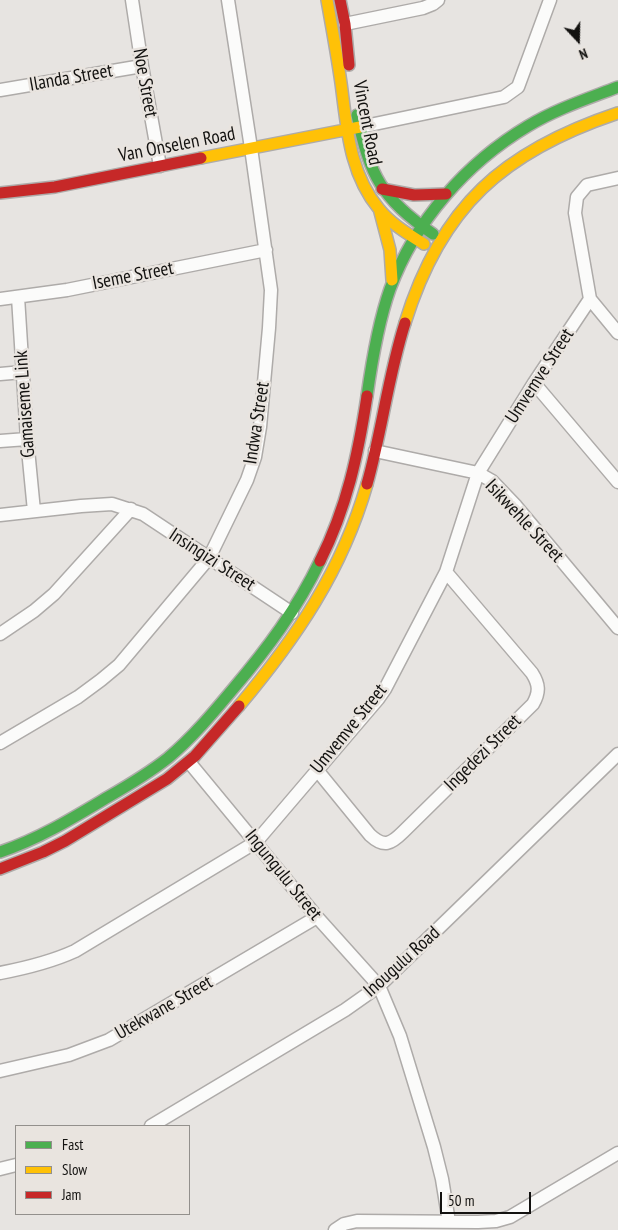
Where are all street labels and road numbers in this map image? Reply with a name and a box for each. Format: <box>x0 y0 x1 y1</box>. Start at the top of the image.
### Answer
street label: Noe Street <box>128 47 162 119</box>
street label: Ilanda Street <box>28 59 114 97</box>
street label: Vincent Road <box>348 79 386 167</box>
street label: Van Onselen Road <box>117 123 237 167</box>
street label: Iseme Street <box>90 257 176 295</box>
street label: Umvemve Street <box>501 324 579 428</box>
street label: Gamaiseme Link <box>10 350 40 458</box>
street label: Indwa Street <box>239 380 275 466</box>
street label: Isikwehle Street <box>480 475 568 567</box>
street label: Insingizi Street <box>165 524 259 596</box>
street label: Umvemve Street <box>306 680 392 778</box>
street label: Ingedezi Street <box>440 710 526 796</box>
street label: Ingungulu Street <box>240 825 326 925</box>
street label: Inougulu Road <box>359 922 445 1002</box>
street label: Utekwane Street <box>111 971 217 1045</box>

